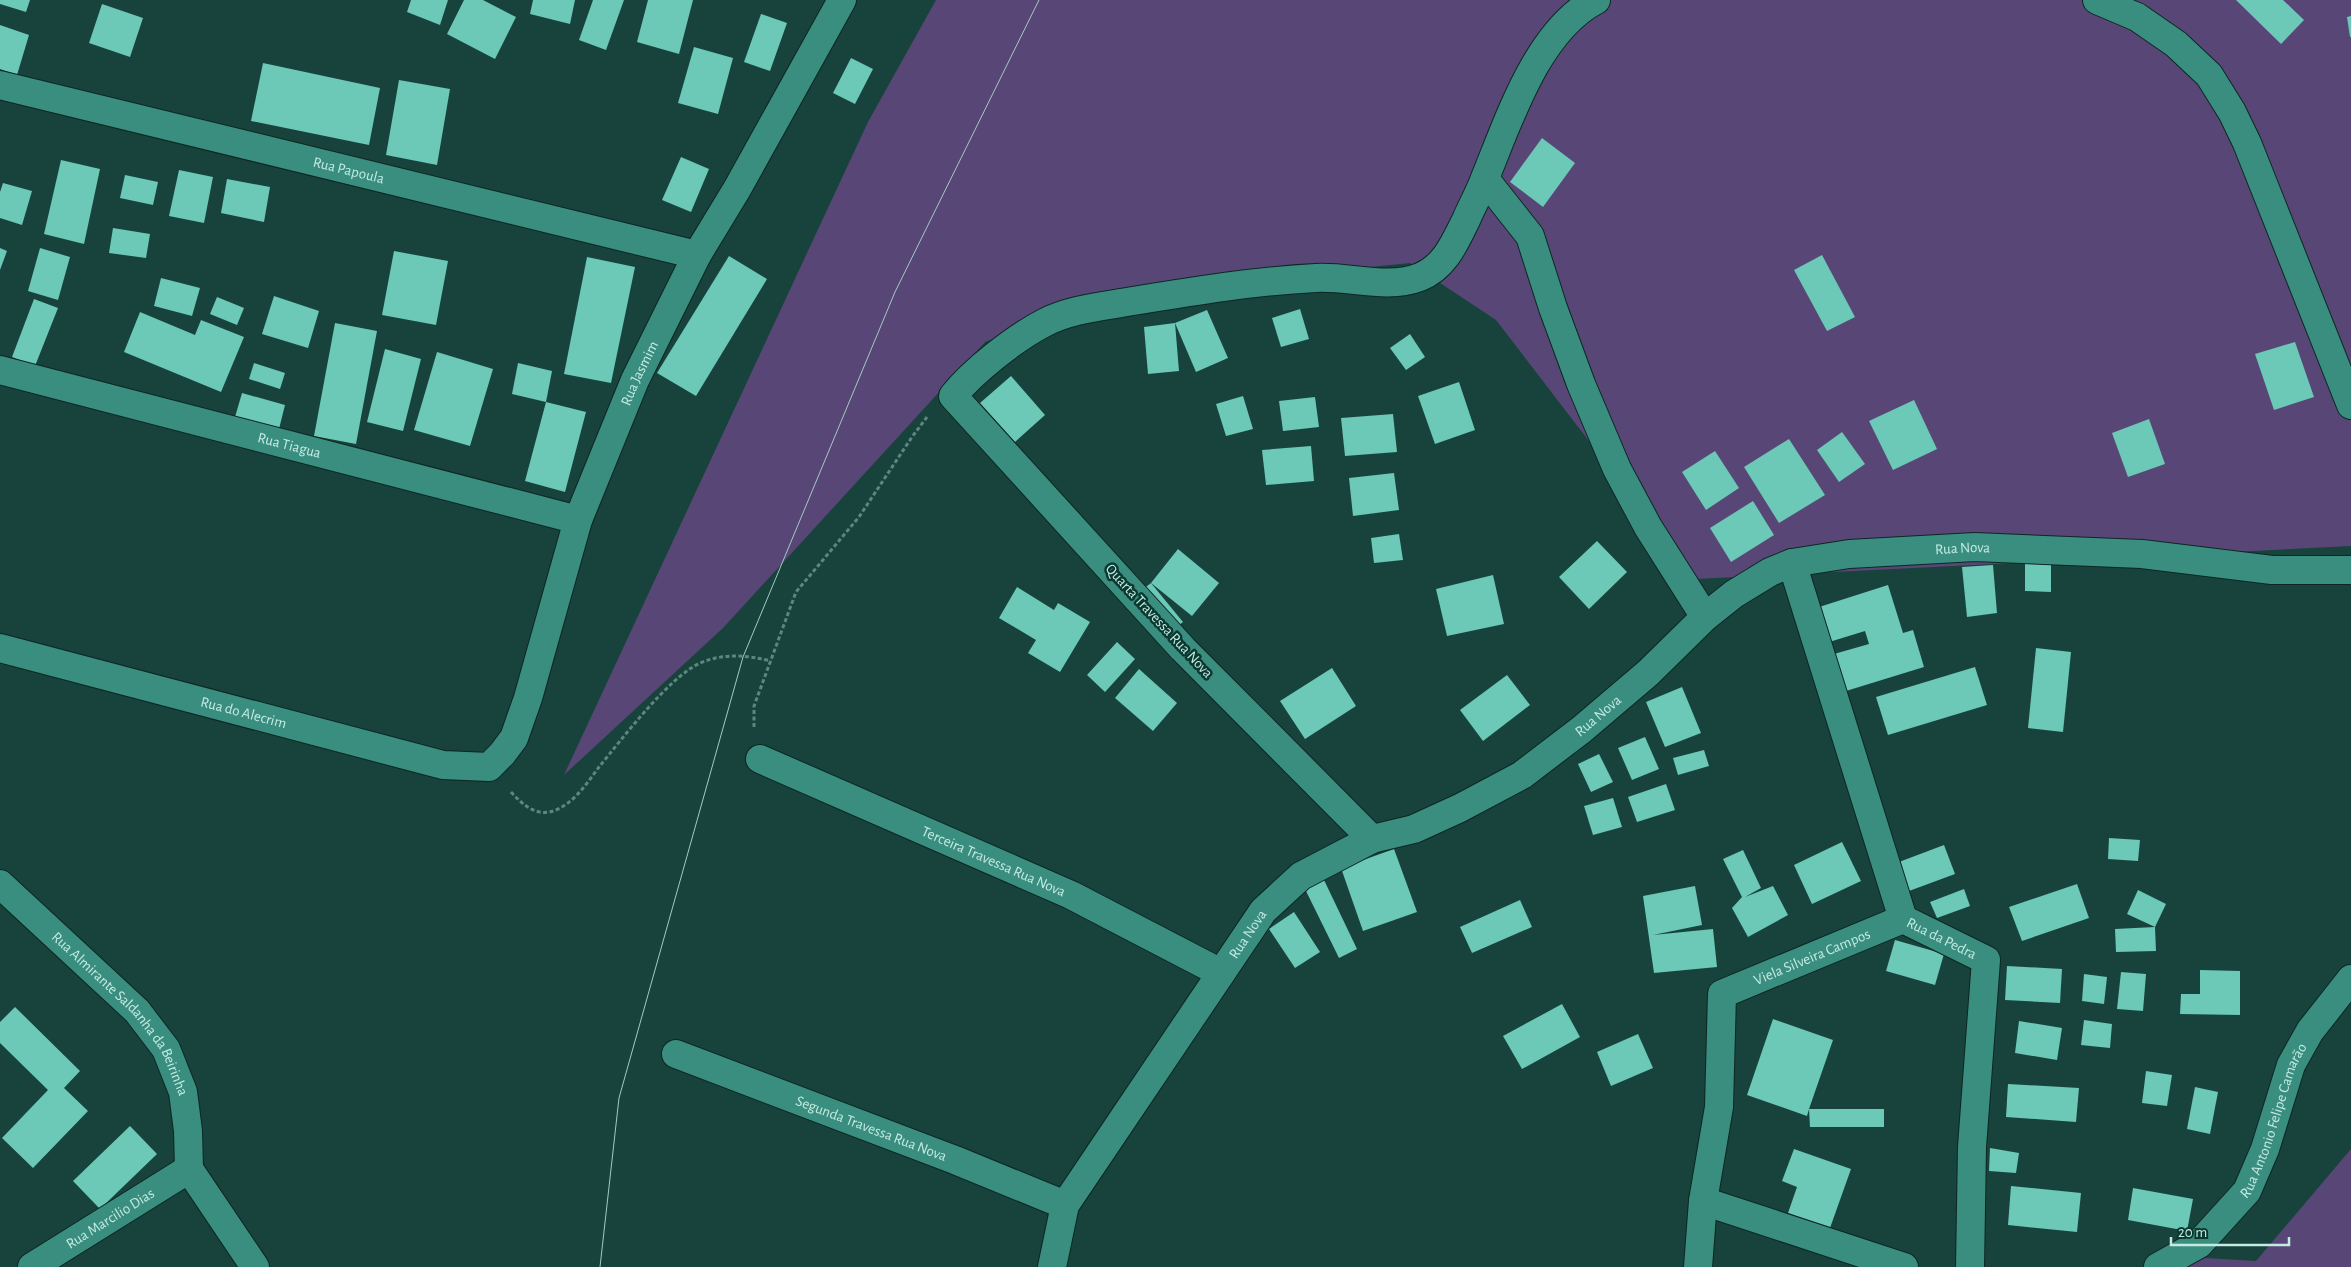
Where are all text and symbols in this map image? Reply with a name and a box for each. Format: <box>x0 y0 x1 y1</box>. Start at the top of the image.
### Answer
street label: Rua Papoula <box>312 154 386 186</box>
street label: Rua Jasmim <box>618 338 661 408</box>
street label: Rua Tiagua <box>256 430 323 461</box>
street label: Rua Nova <box>1935 539 1991 557</box>
street label: Quarta Travessa Rua Nova <box>1102 561 1216 681</box>
street label: Rua Nova <box>1572 692 1624 739</box>
street label: Rua do Alecrim <box>199 694 288 731</box>
street label: Terceira Travessa Rua Nova <box>919 823 1068 899</box>
street label: Rua Nova <box>1226 907 1269 961</box>
street label: Rua da Pedra <box>1904 915 1979 962</box>
street label: Viela Silveira Campos <box>1752 926 1872 987</box>
street label: Rua Almirante Saldanha da Beirinha <box>49 929 191 1098</box>
street label: Rua Antonio Felipe Camarão <box>2237 1040 2309 1201</box>
street label: Segunda Travessa Rua Nova <box>794 1093 949 1164</box>
street label: Rua Marcilio Dias <box>63 1185 157 1251</box>
scale bar <box>2171 1214 2288 1246</box>
text: 20 m <box>2178 1225 2207 1240</box>

